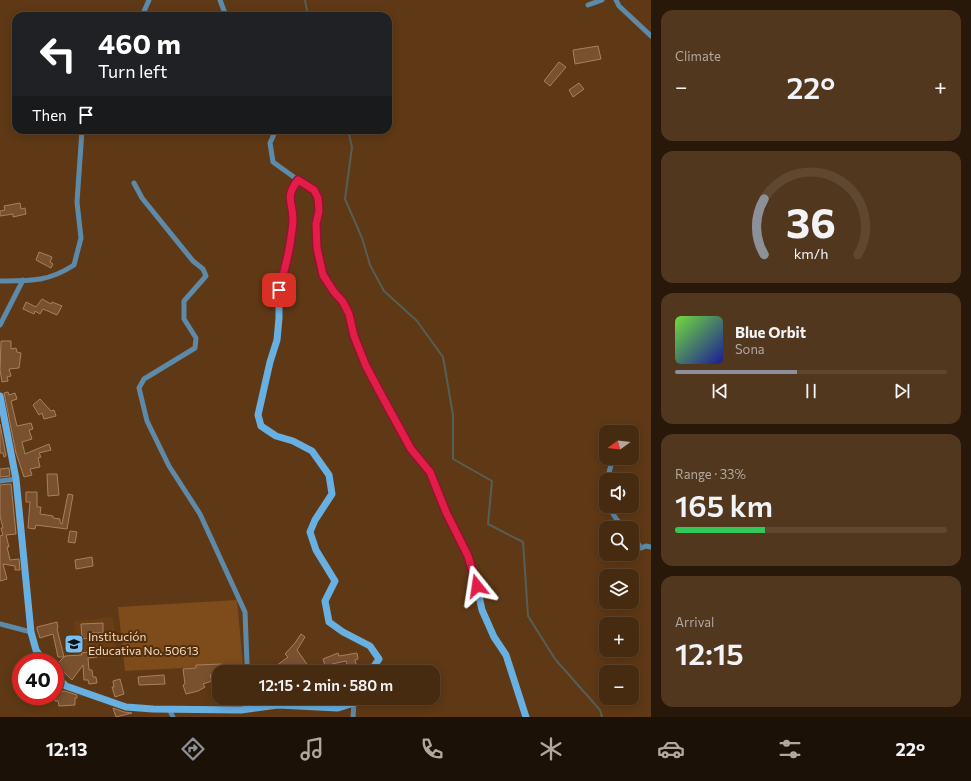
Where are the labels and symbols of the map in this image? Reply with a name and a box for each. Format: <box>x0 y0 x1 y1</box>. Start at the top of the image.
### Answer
pin <box>262 273 296 307</box>
north arrow <box>599 425 639 465</box>
position arrow <box>456 565 498 607</box>
place label: Institución Educativa No. 50613 <box>88 629 199 657</box>
school or university icon: Institución Educativa No. 50613 <box>63 633 85 655</box>
speed limit sign: 40 <box>12 653 64 705</box>

